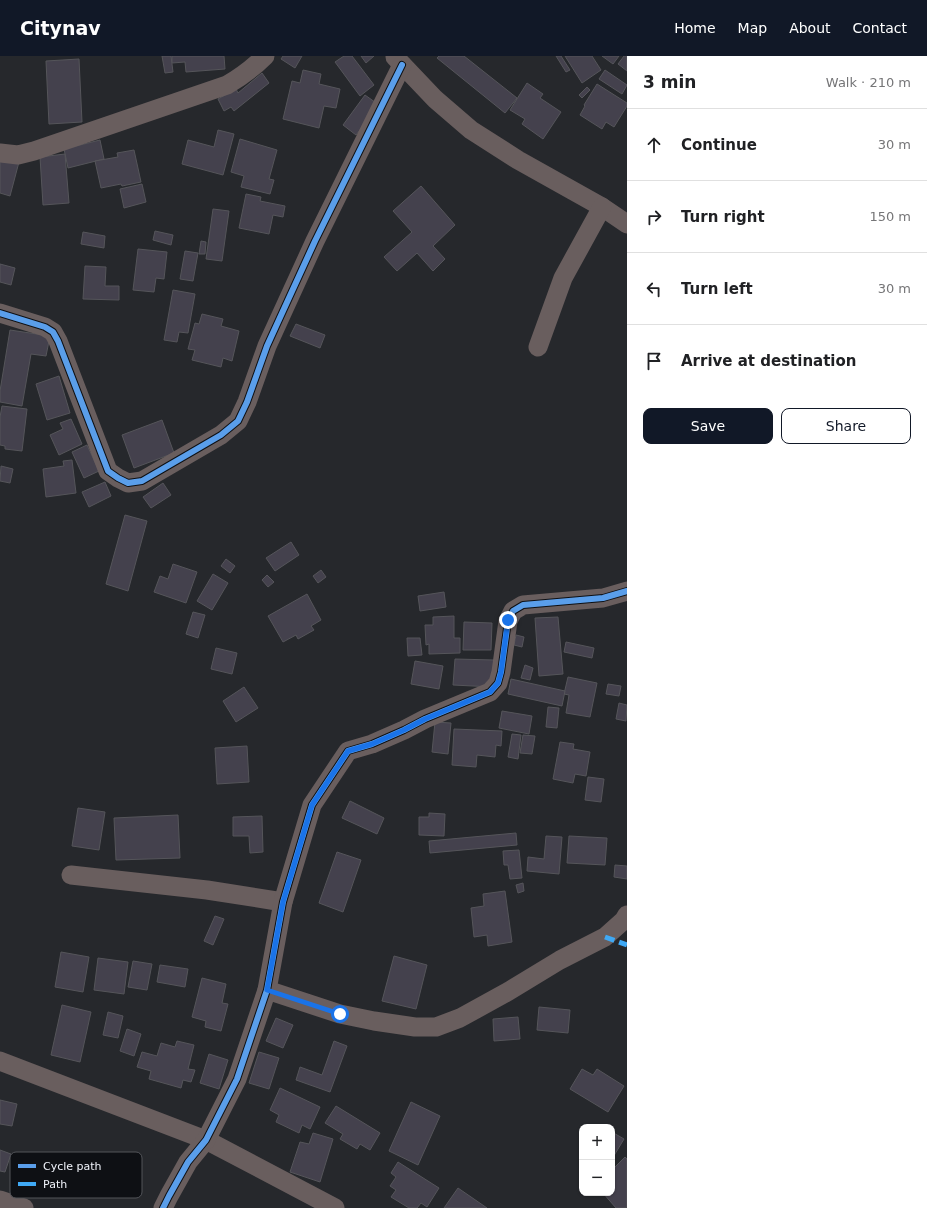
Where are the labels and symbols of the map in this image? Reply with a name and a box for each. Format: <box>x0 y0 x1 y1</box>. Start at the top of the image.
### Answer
route end <box>499 611 517 629</box>
route start <box>331 1005 349 1023</box>
legend <box>10 1152 142 1198</box>
text: Cycle path <box>43 1160 102 1173</box>
text: Path <box>43 1178 67 1191</box>

